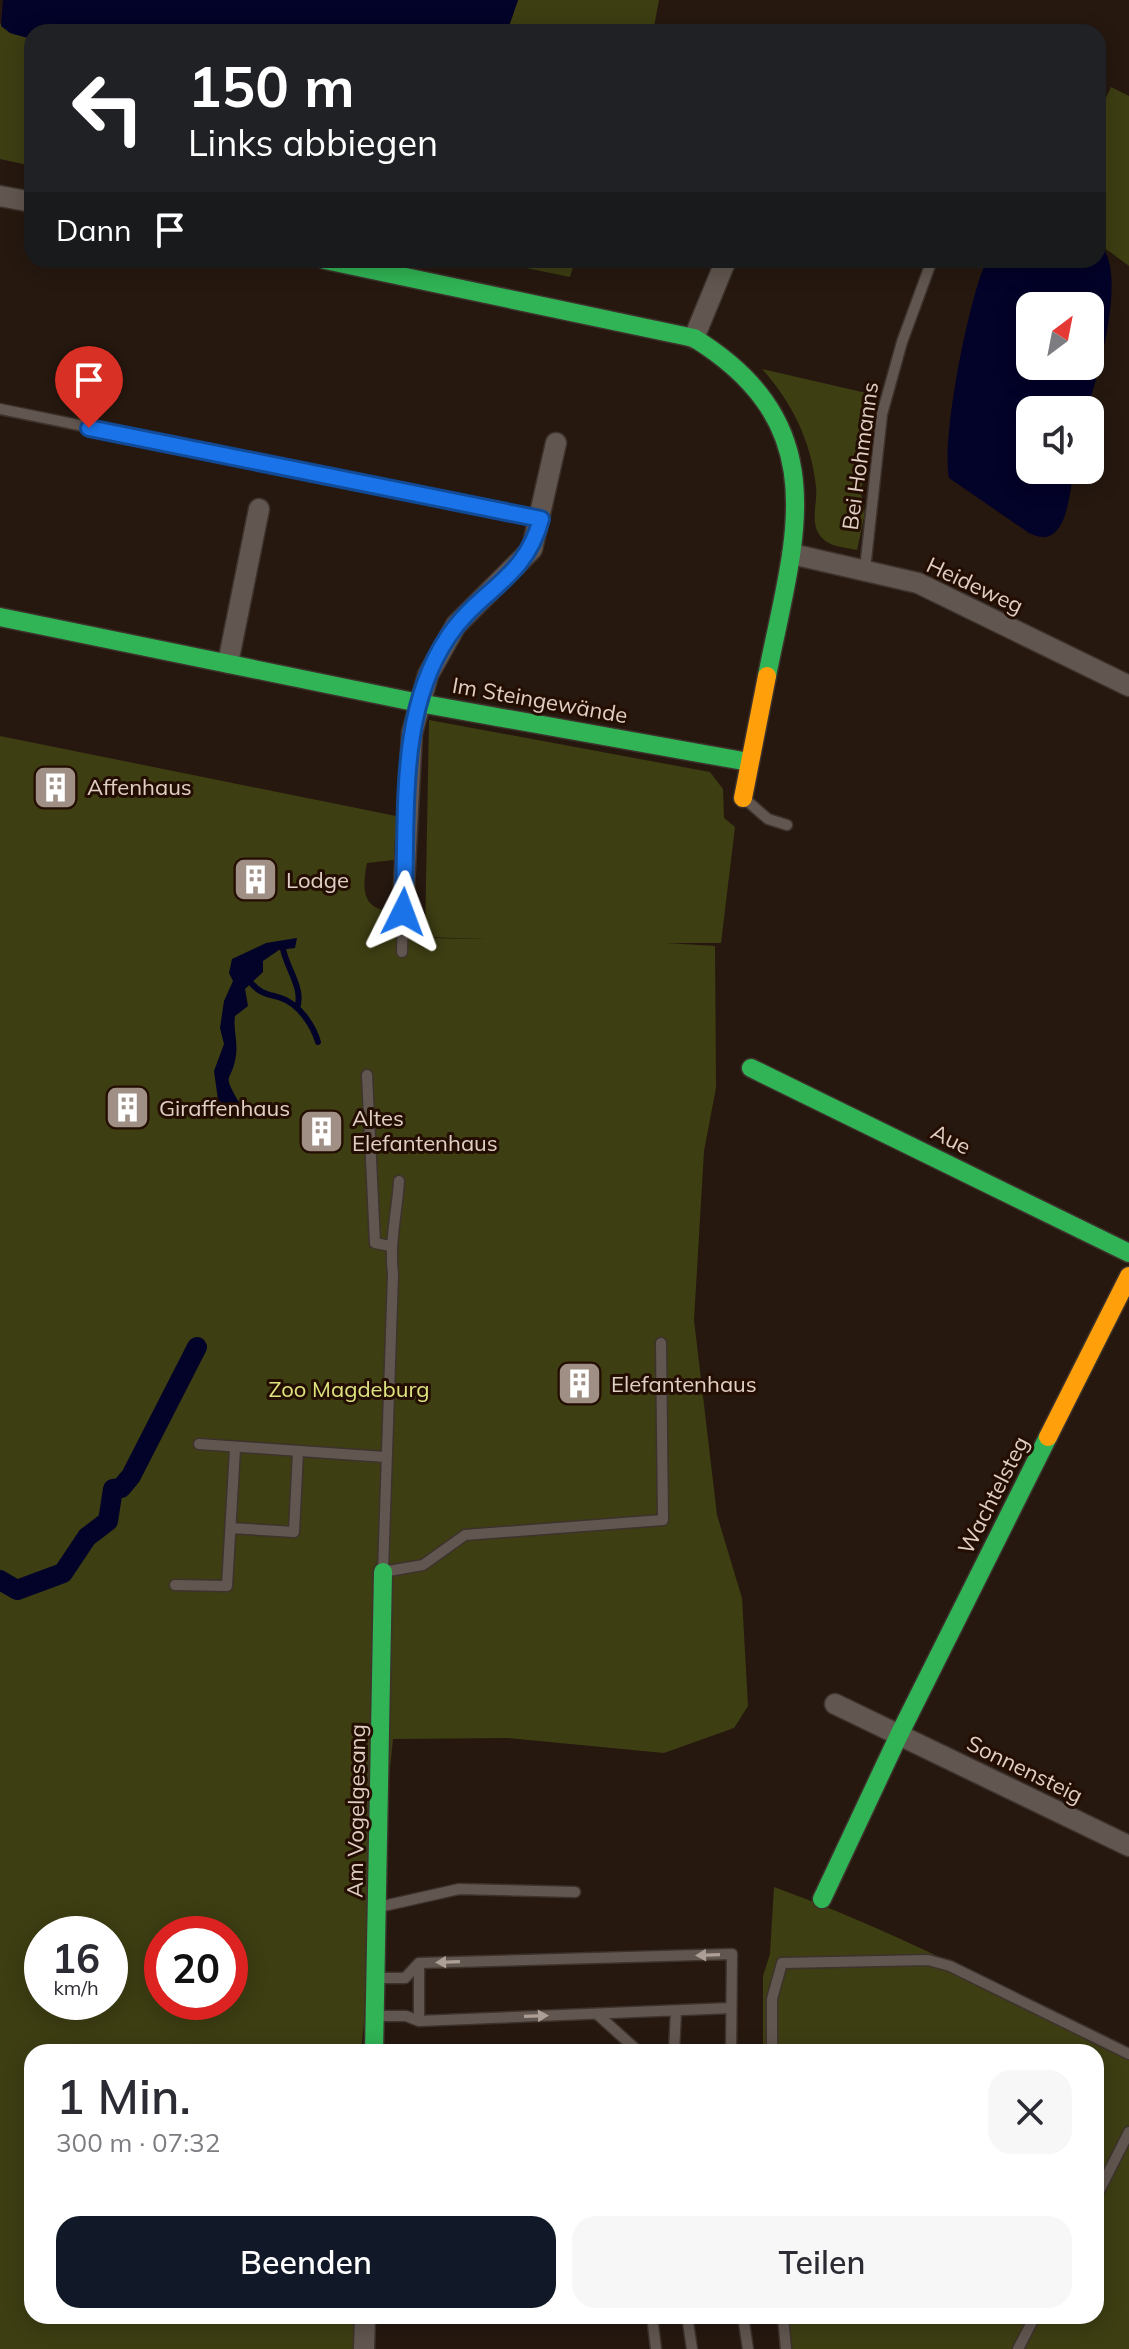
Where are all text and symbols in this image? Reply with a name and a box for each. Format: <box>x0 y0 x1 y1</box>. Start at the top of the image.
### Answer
text: 150 m <box>188 51 355 121</box>
icon: left <box>56 56 160 160</box>
text: Links abbiegen <box>188 120 438 165</box>
icon: arrive <box>148 208 192 252</box>
text: Dann <box>56 211 132 249</box>
north arrow <box>1016 292 1104 380</box>
map controls <box>1016 292 1104 484</box>
pin <box>55 346 123 428</box>
icon: arrive <box>67 358 111 402</box>
street label: Bei Hohmanns <box>836 380 884 532</box>
button: sound <box>1016 396 1104 484</box>
street label: Heideweg <box>922 550 1028 620</box>
street label: Im Steingewände <box>450 671 630 729</box>
building icon: Affenhaus <box>32 763 80 811</box>
place label: Affenhaus <box>87 773 192 801</box>
building icon: Lodge <box>231 856 279 904</box>
place label: Lodge <box>286 866 349 894</box>
position arrow <box>361 870 445 954</box>
building icon: Giraffenhaus <box>104 1084 152 1132</box>
place label: Giraffenhaus <box>159 1094 290 1122</box>
place label: Altes Elefantenhaus <box>352 1104 498 1157</box>
building icon: Altes Elefantenhaus <box>297 1107 345 1155</box>
street label: Aue <box>927 1117 975 1161</box>
building icon: Elefantenhaus <box>556 1360 604 1408</box>
place label: Elefantenhaus <box>611 1370 757 1398</box>
park label: Zoo Magdeburg <box>268 1375 430 1403</box>
street label: Wachtelsteg <box>951 1431 1035 1559</box>
street label: Am Vogelgesang <box>340 1724 372 1898</box>
street label: Sonnensteig <box>962 1729 1088 1809</box>
speed limit sign: 20 <box>144 1916 248 2020</box>
text: 16 <box>52 1933 100 1983</box>
one-way arrow <box>695 1948 720 1961</box>
one-way arrow <box>435 1956 460 1969</box>
text: km/h <box>53 1975 99 2000</box>
one-way arrow <box>524 2010 549 2023</box>
text: 1 Min. <box>56 2066 191 2126</box>
button: close <box>988 2070 1072 2154</box>
text: 300 m · 07:32 <box>56 2126 220 2159</box>
button: Beenden <box>56 2216 556 2308</box>
button: Teilen <box>572 2216 1072 2308</box>

